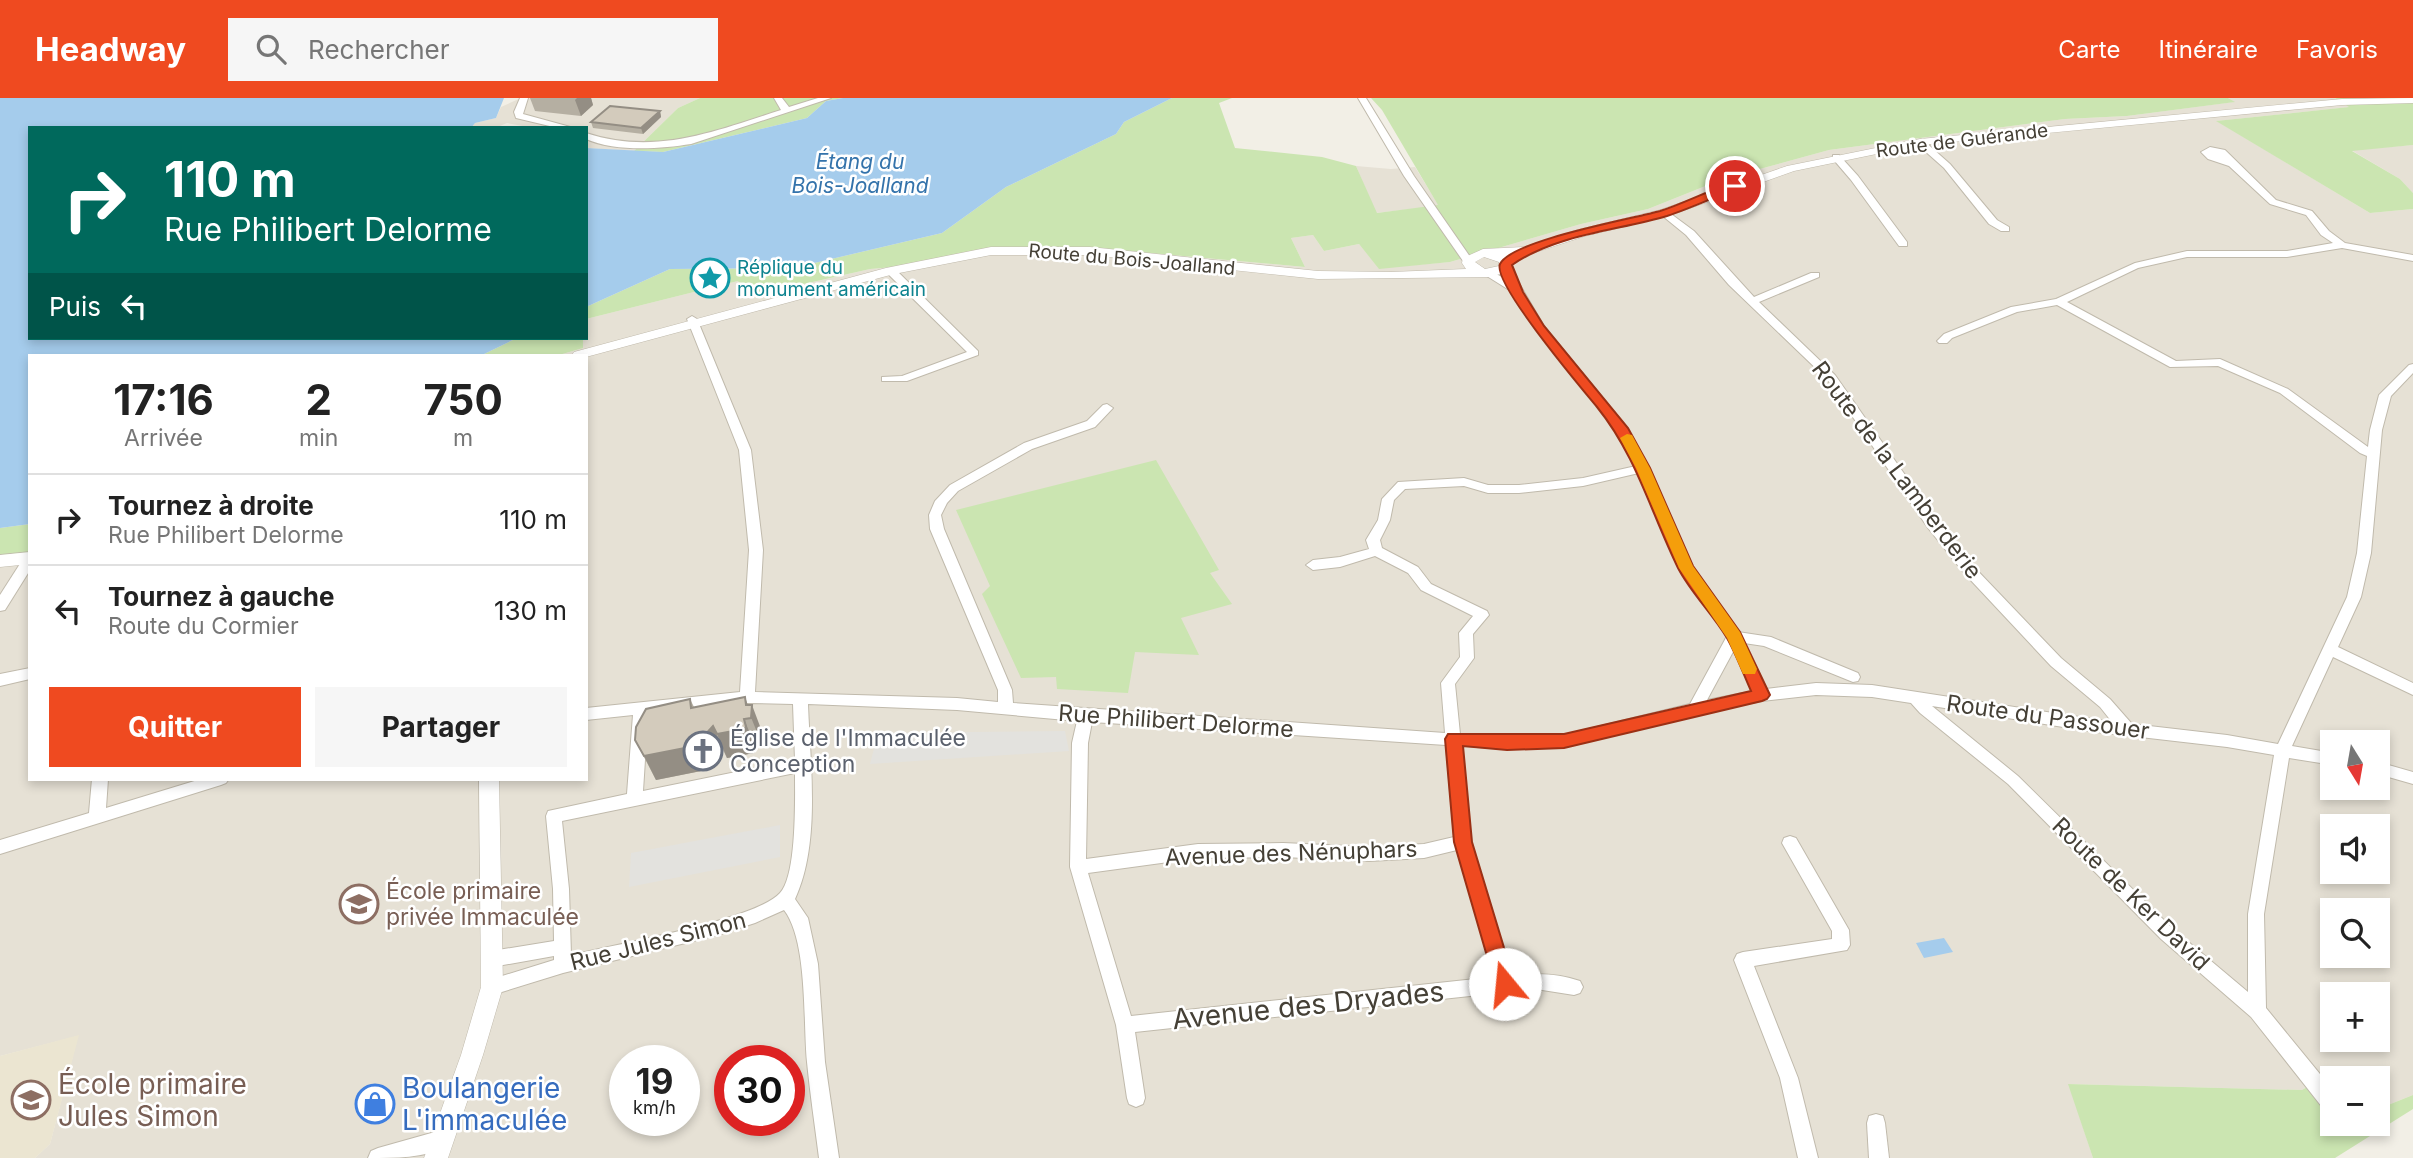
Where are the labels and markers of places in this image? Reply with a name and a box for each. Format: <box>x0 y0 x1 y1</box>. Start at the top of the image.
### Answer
pin <box>1705 156 1765 216</box>
place label: Réplique du monument américain <box>737 256 926 301</box>
place icon: Réplique du monument américain <box>689 257 731 299</box>
place label: Église de l'Immaculée Conception <box>730 724 966 778</box>
church icon: Église de l'Immaculée Conception <box>682 730 724 772</box>
place label: École primaire privée Immaculée <box>386 877 579 931</box>
school or university icon: École primaire privée Immaculée <box>338 883 380 925</box>
place label: École primaire Jules Simon <box>58 1066 247 1133</box>
place label: Boulangerie L'immaculée <box>402 1071 567 1137</box>
school or university icon: École primaire Jules Simon <box>10 1079 52 1121</box>
shop icon: Boulangerie L'immaculée <box>354 1083 396 1125</box>

